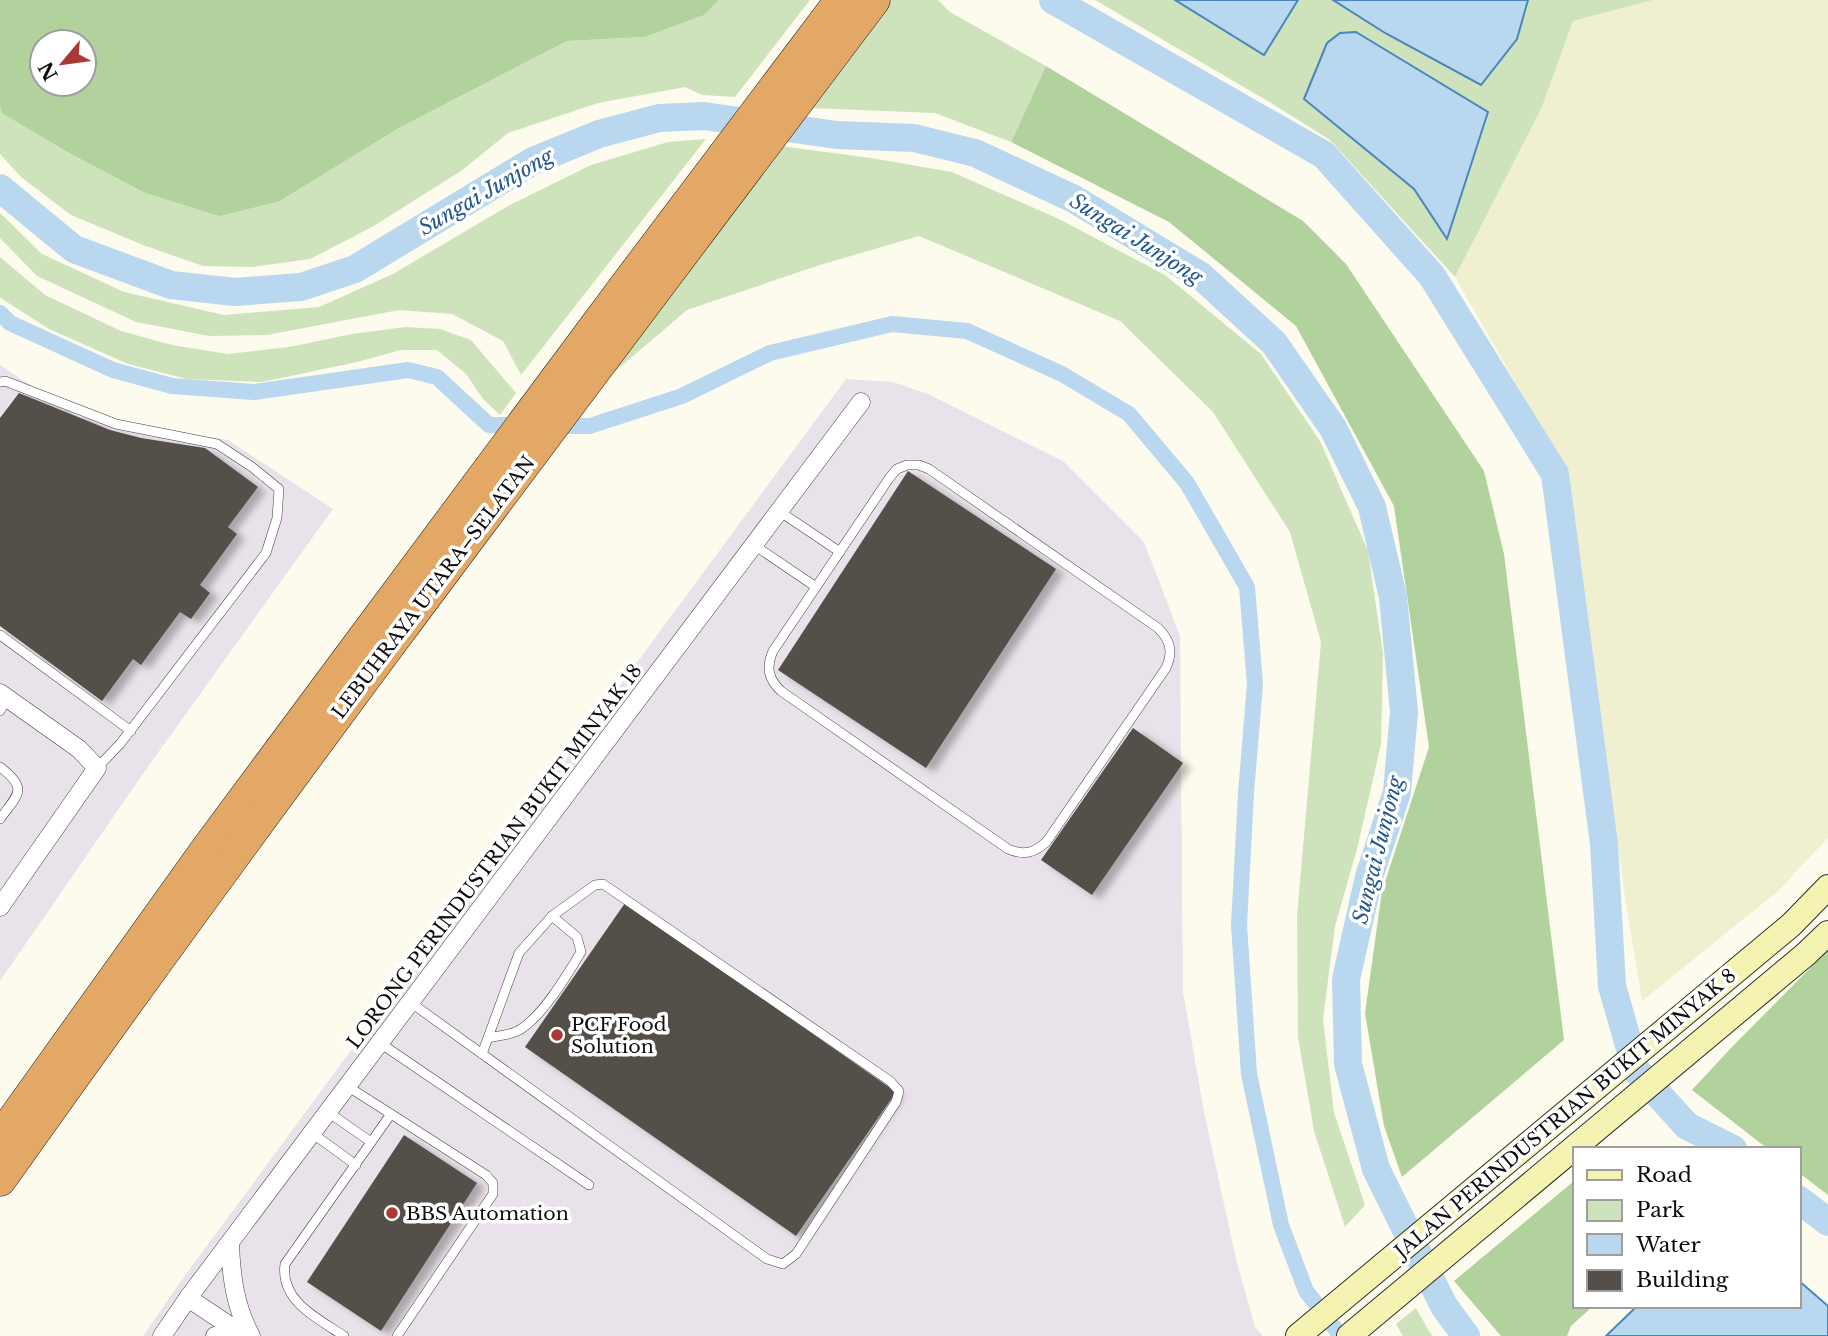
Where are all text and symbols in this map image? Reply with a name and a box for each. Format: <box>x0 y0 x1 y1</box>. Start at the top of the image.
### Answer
north arrow <box>28 28 98 98</box>
text: N <box>34 57 63 84</box>
water label: Sungai Junjong <box>414 142 559 241</box>
water label: Sungai Junjong <box>1065 188 1208 291</box>
street label: LEBUHRAYA UTARA–SELATAN <box>327 451 540 723</box>
street label: LORONG PERINDUSTRIAN BUKIT MINYAK 18 <box>342 659 647 1053</box>
water label: Sungai Junjong <box>1347 772 1409 927</box>
street label: JALAN PERINDUSTRIAN BUKIT MINYAK 8 <box>1388 964 1740 1265</box>
place label: PCF Food Solution <box>571 1013 667 1058</box>
marker: PCF Food Solution <box>549 1027 565 1043</box>
legend <box>1573 1147 1800 1308</box>
text: Road <box>1636 1162 1692 1188</box>
text: Park <box>1636 1197 1685 1223</box>
place label: BBS Automation <box>406 1202 569 1225</box>
marker: BBS Automation <box>384 1205 400 1221</box>
text: Water <box>1635 1232 1700 1258</box>
text: Building <box>1636 1267 1729 1293</box>

